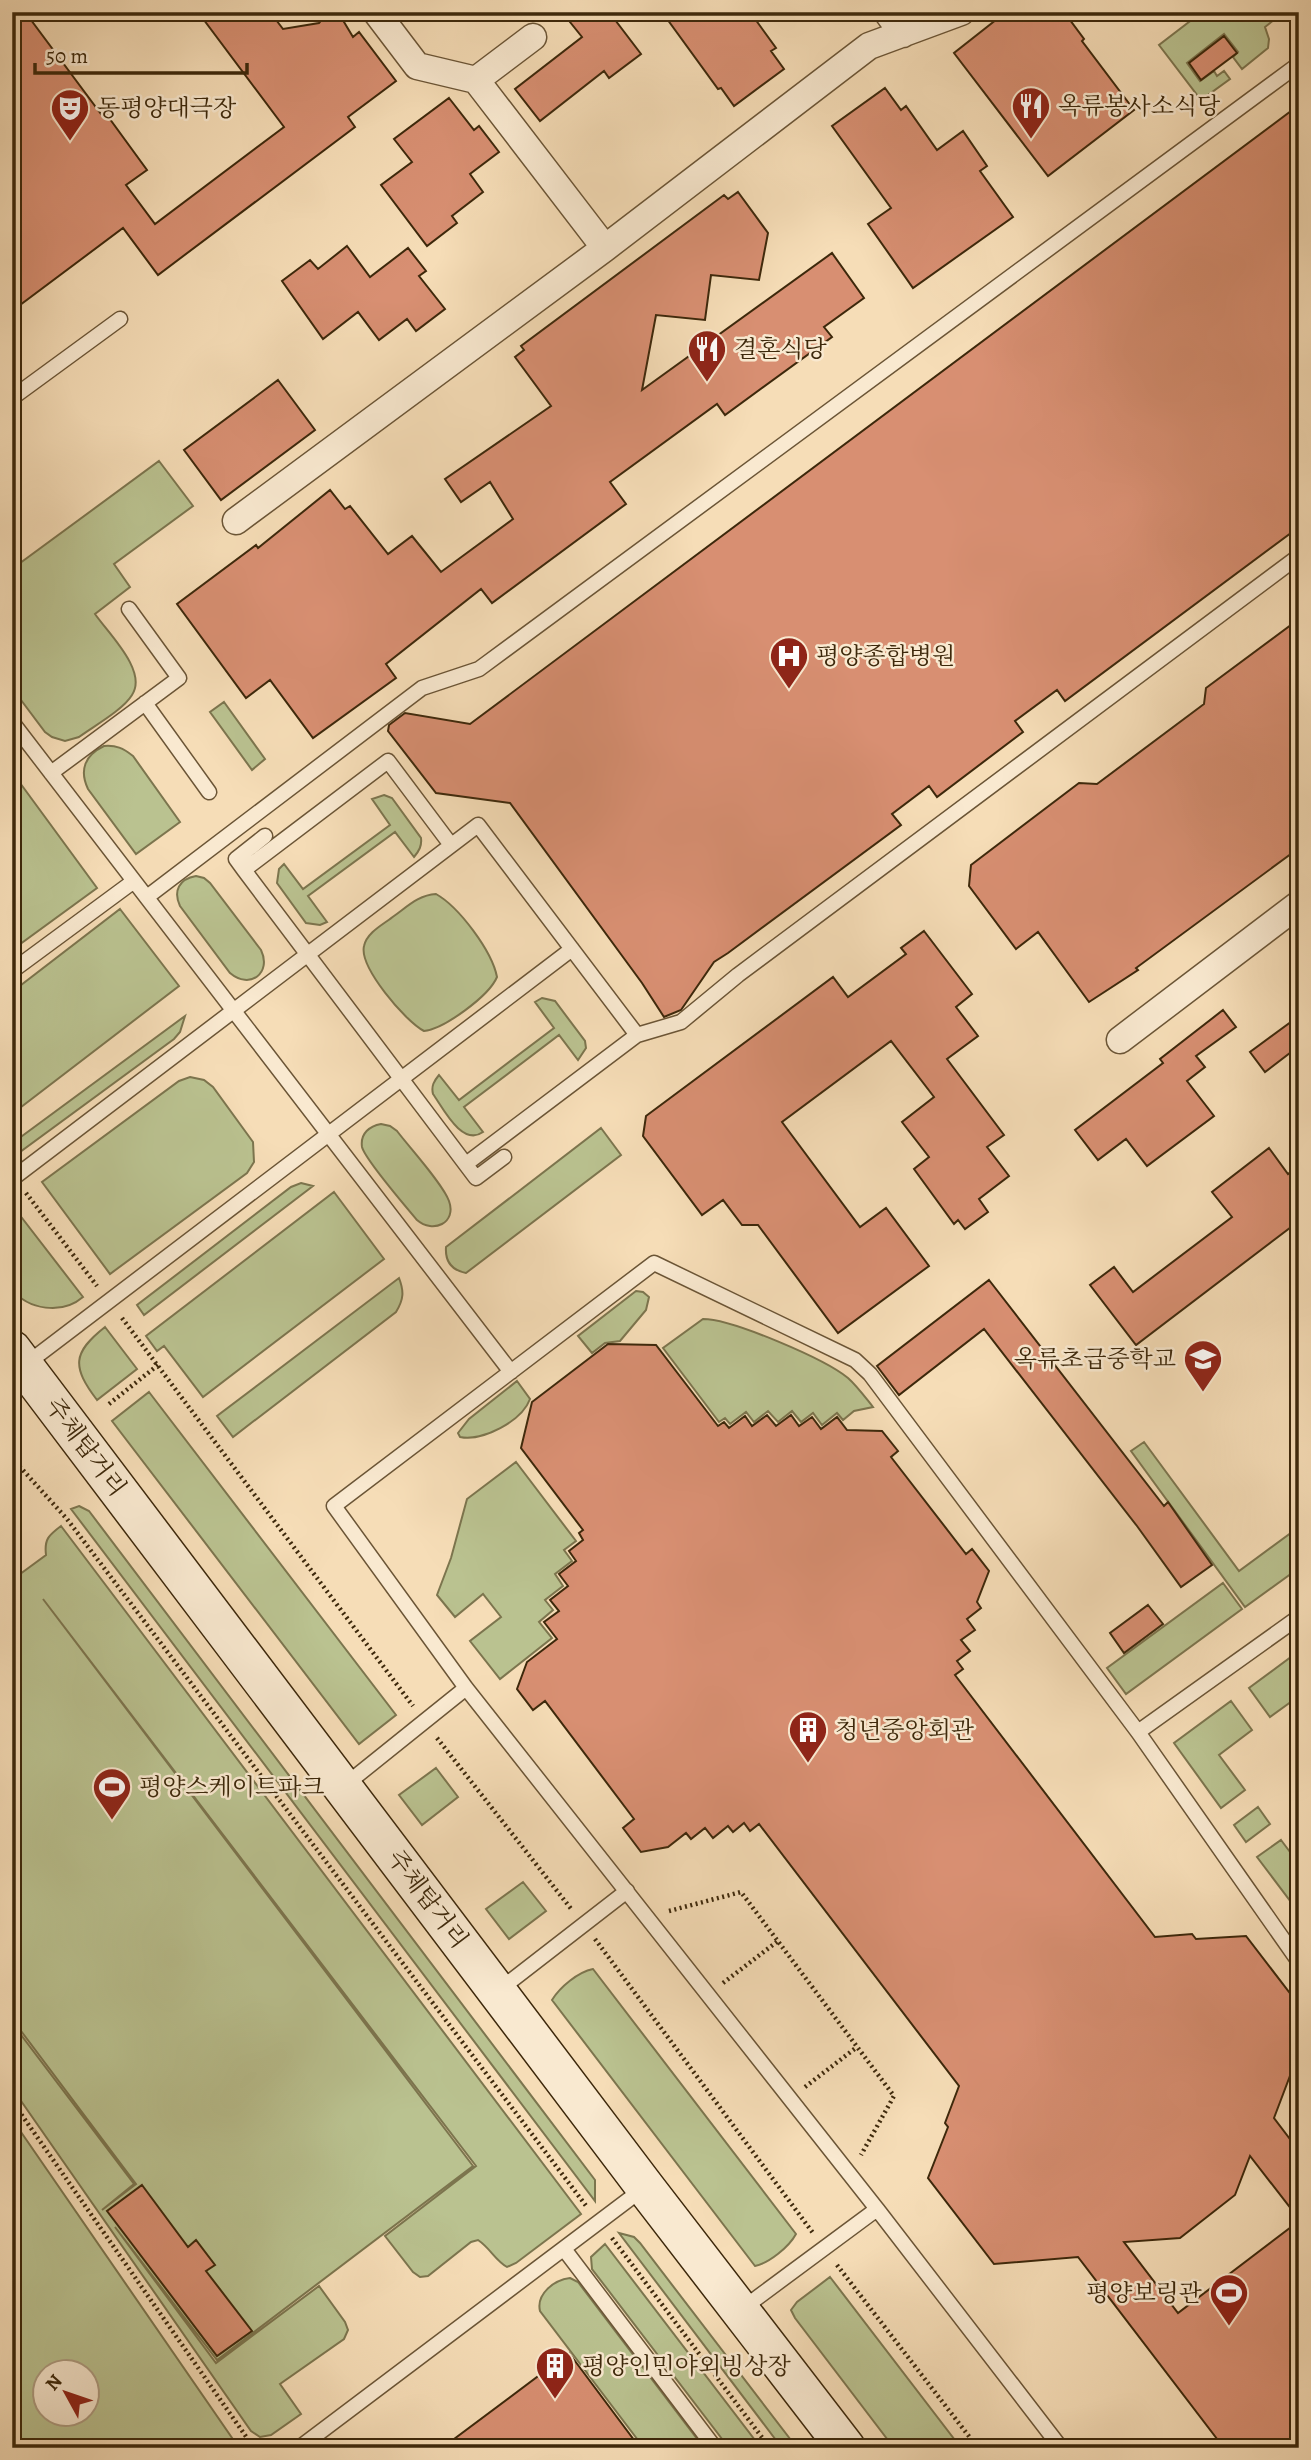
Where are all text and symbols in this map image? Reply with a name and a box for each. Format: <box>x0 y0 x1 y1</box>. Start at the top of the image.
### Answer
scale bar <box>35 32 247 76</box>
text: 50 m <box>46 42 88 70</box>
restaurant icon: 옥류봉사소식당 <box>1010 85 1052 140</box>
theatre icon: 동평양대극장 <box>49 87 91 142</box>
place label: 옥류봉사소식당 <box>1058 90 1221 122</box>
place label: 동평양대극장 <box>97 92 237 124</box>
restaurant icon: 결혼식당 <box>686 328 728 383</box>
place label: 결혼식당 <box>734 333 828 365</box>
hospital icon: 평양종합병원 <box>768 635 810 690</box>
place label: 평양종합병원 <box>816 640 955 672</box>
school or university icon: 옥류초급중학교 <box>1182 1338 1224 1393</box>
place label: 옥류초급중학교 <box>1014 1343 1176 1375</box>
street label: 주체탑거리 <box>38 1391 134 1503</box>
building icon: 청년중앙회관 <box>787 1709 829 1764</box>
place label: 청년중앙회관 <box>835 1714 974 1746</box>
sports icon: 평양스케이트파크 <box>91 1766 133 1821</box>
place label: 평양스케이트파크 <box>139 1771 324 1803</box>
street label: 주체탑거리 <box>380 1843 476 1955</box>
sports icon: 평양보링관 <box>1208 2272 1250 2327</box>
place label: 평양보링관 <box>1086 2277 1202 2309</box>
building icon: 평양인민야외빙상장 <box>534 2345 576 2400</box>
place label: 평양인민야외빙상장 <box>582 2350 791 2382</box>
north arrow <box>32 2358 102 2428</box>
text: N <box>39 2369 68 2396</box>

